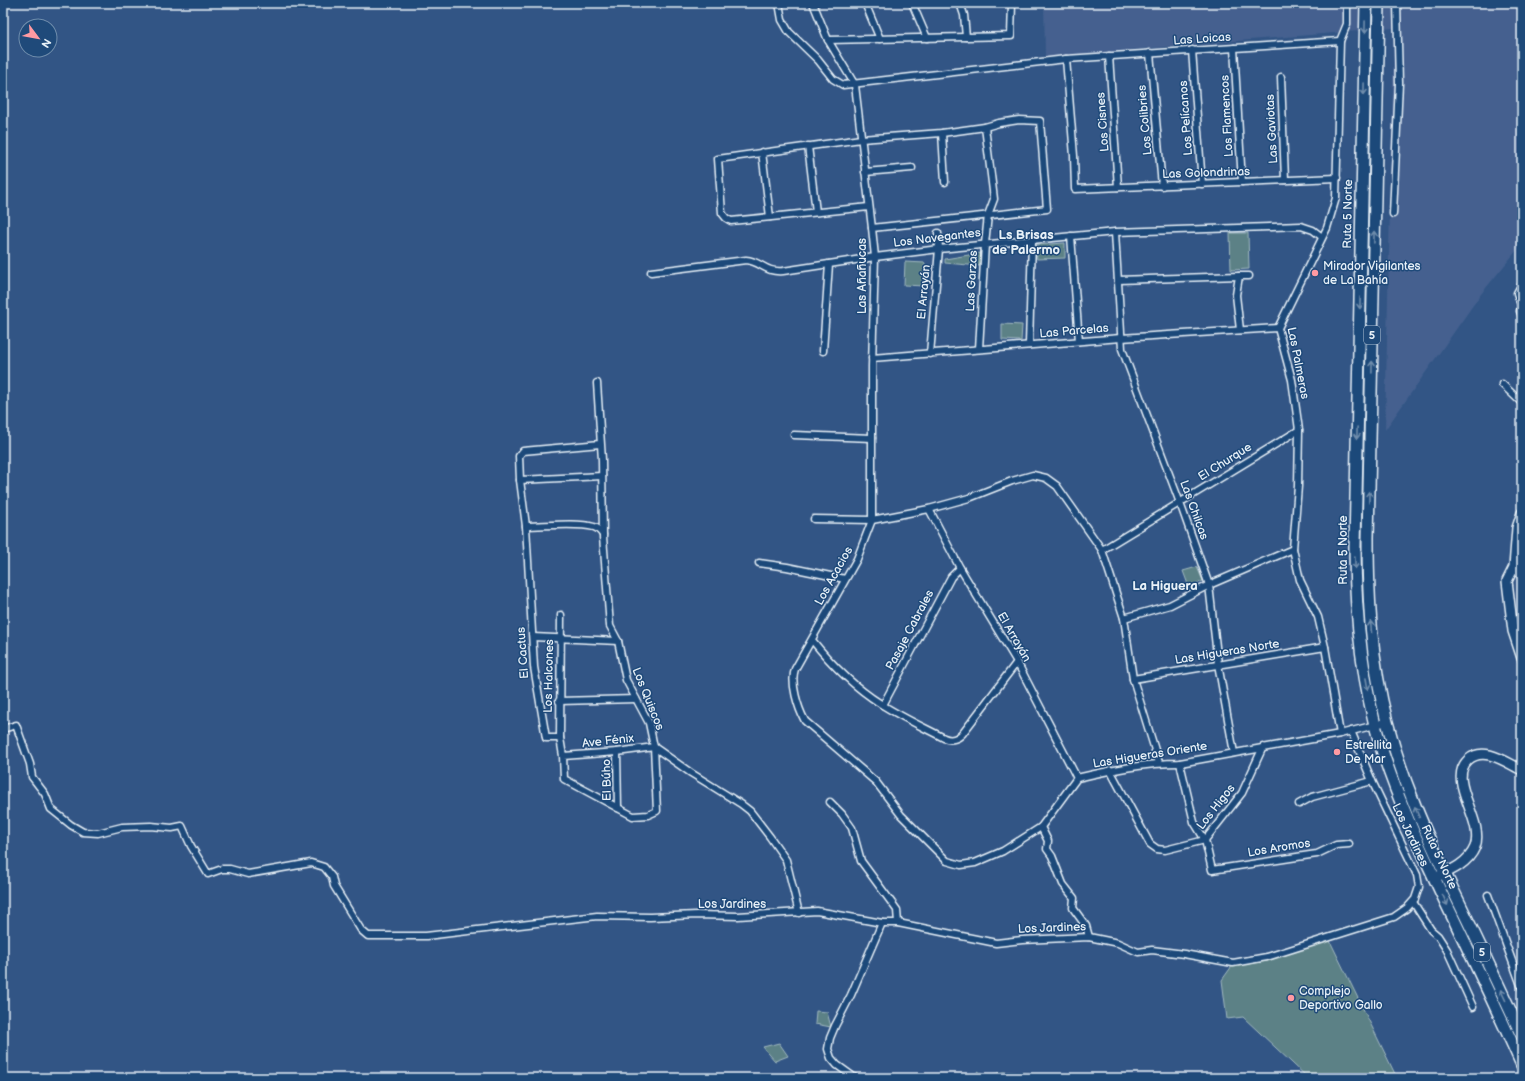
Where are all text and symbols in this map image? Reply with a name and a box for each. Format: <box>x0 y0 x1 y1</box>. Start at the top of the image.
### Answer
north arrow <box>18 18 58 58</box>
one-way arrow <box>1362 20 1369 33</box>
street label: Las Loicas <box>1173 29 1231 48</box>
text: N <box>38 36 54 50</box>
street label: Los Flamencos <box>1217 75 1237 157</box>
street label: Los Pelícanos <box>1176 80 1196 156</box>
one-way arrow <box>1360 82 1368 95</box>
street label: Los Colibries <box>1134 84 1156 156</box>
street label: Los Cisnes <box>1093 92 1113 152</box>
street label: Las Gaviotas <box>1263 94 1281 164</box>
street label: Las Golondrinas <box>1162 164 1250 182</box>
street label: Ruta 5 Norte <box>1340 179 1356 249</box>
street label: Los Navegantes <box>892 225 982 251</box>
district label: Ls Brisas de Palermo <box>992 227 1060 258</box>
one-way arrow <box>1370 231 1378 244</box>
street label: Las Añañucas <box>855 238 870 314</box>
street label: Las Garzas <box>963 250 981 312</box>
place label: Mirador Vigilantes de La Bahía <box>1323 259 1421 288</box>
street label: El Arrayán <box>914 264 934 320</box>
marker: Mirador Vigilantes de La Bahía <box>1310 268 1320 278</box>
one-way arrow <box>1356 296 1363 309</box>
street label: Las Parcelas <box>1039 321 1109 341</box>
street label: Las Palmeras <box>1284 326 1312 400</box>
road number: 5 <box>1364 326 1380 344</box>
one-way arrow <box>1368 361 1375 374</box>
one-way arrow <box>1353 426 1361 439</box>
street label: El Churque <box>1195 440 1255 484</box>
street label: Las Chilcas <box>1176 478 1212 542</box>
one-way arrow <box>1365 491 1373 504</box>
street label: Ruta 5 Norte <box>1336 515 1351 585</box>
street label: Los Acacios <box>812 544 856 608</box>
one-way arrow <box>1351 556 1359 569</box>
district label: La Higuera <box>1132 578 1198 594</box>
street label: Pasaje Cabrales <box>883 587 937 673</box>
street label: El Arrayán <box>994 609 1034 665</box>
one-way arrow <box>1367 621 1375 634</box>
street label: El Cactus <box>514 627 532 679</box>
street label: Las Higueras Norte <box>1174 636 1280 668</box>
street label: Los Halcones <box>541 639 557 713</box>
street label: Los Quiscos <box>629 665 667 733</box>
one-way arrow <box>1363 677 1371 690</box>
street label: Ave Fénix <box>581 731 635 751</box>
place label: Estrellita De Mar <box>1345 738 1392 767</box>
street label: Las Higueras Oriente <box>1092 739 1208 771</box>
marker: Estrellita De Mar <box>1332 747 1342 757</box>
street label: El Búho <box>599 759 615 801</box>
street label: Los Higos <box>1194 781 1239 833</box>
street label: Los Jardines <box>1388 801 1432 869</box>
one-way arrow <box>1413 806 1420 818</box>
street label: Ruta 5 Norte <box>1418 822 1460 892</box>
street label: Los Aromos <box>1246 836 1312 860</box>
one-way arrow <box>1442 893 1449 905</box>
street label: Los Jardines <box>698 897 766 912</box>
street label: Los Jardines <box>1018 919 1086 937</box>
road number: 5 <box>1474 943 1490 961</box>
place label: Complejo Deportivo Gallo <box>1299 984 1383 1013</box>
one-way arrow <box>1499 989 1506 1001</box>
marker: Complejo Deportivo Gallo <box>1286 993 1296 1003</box>

